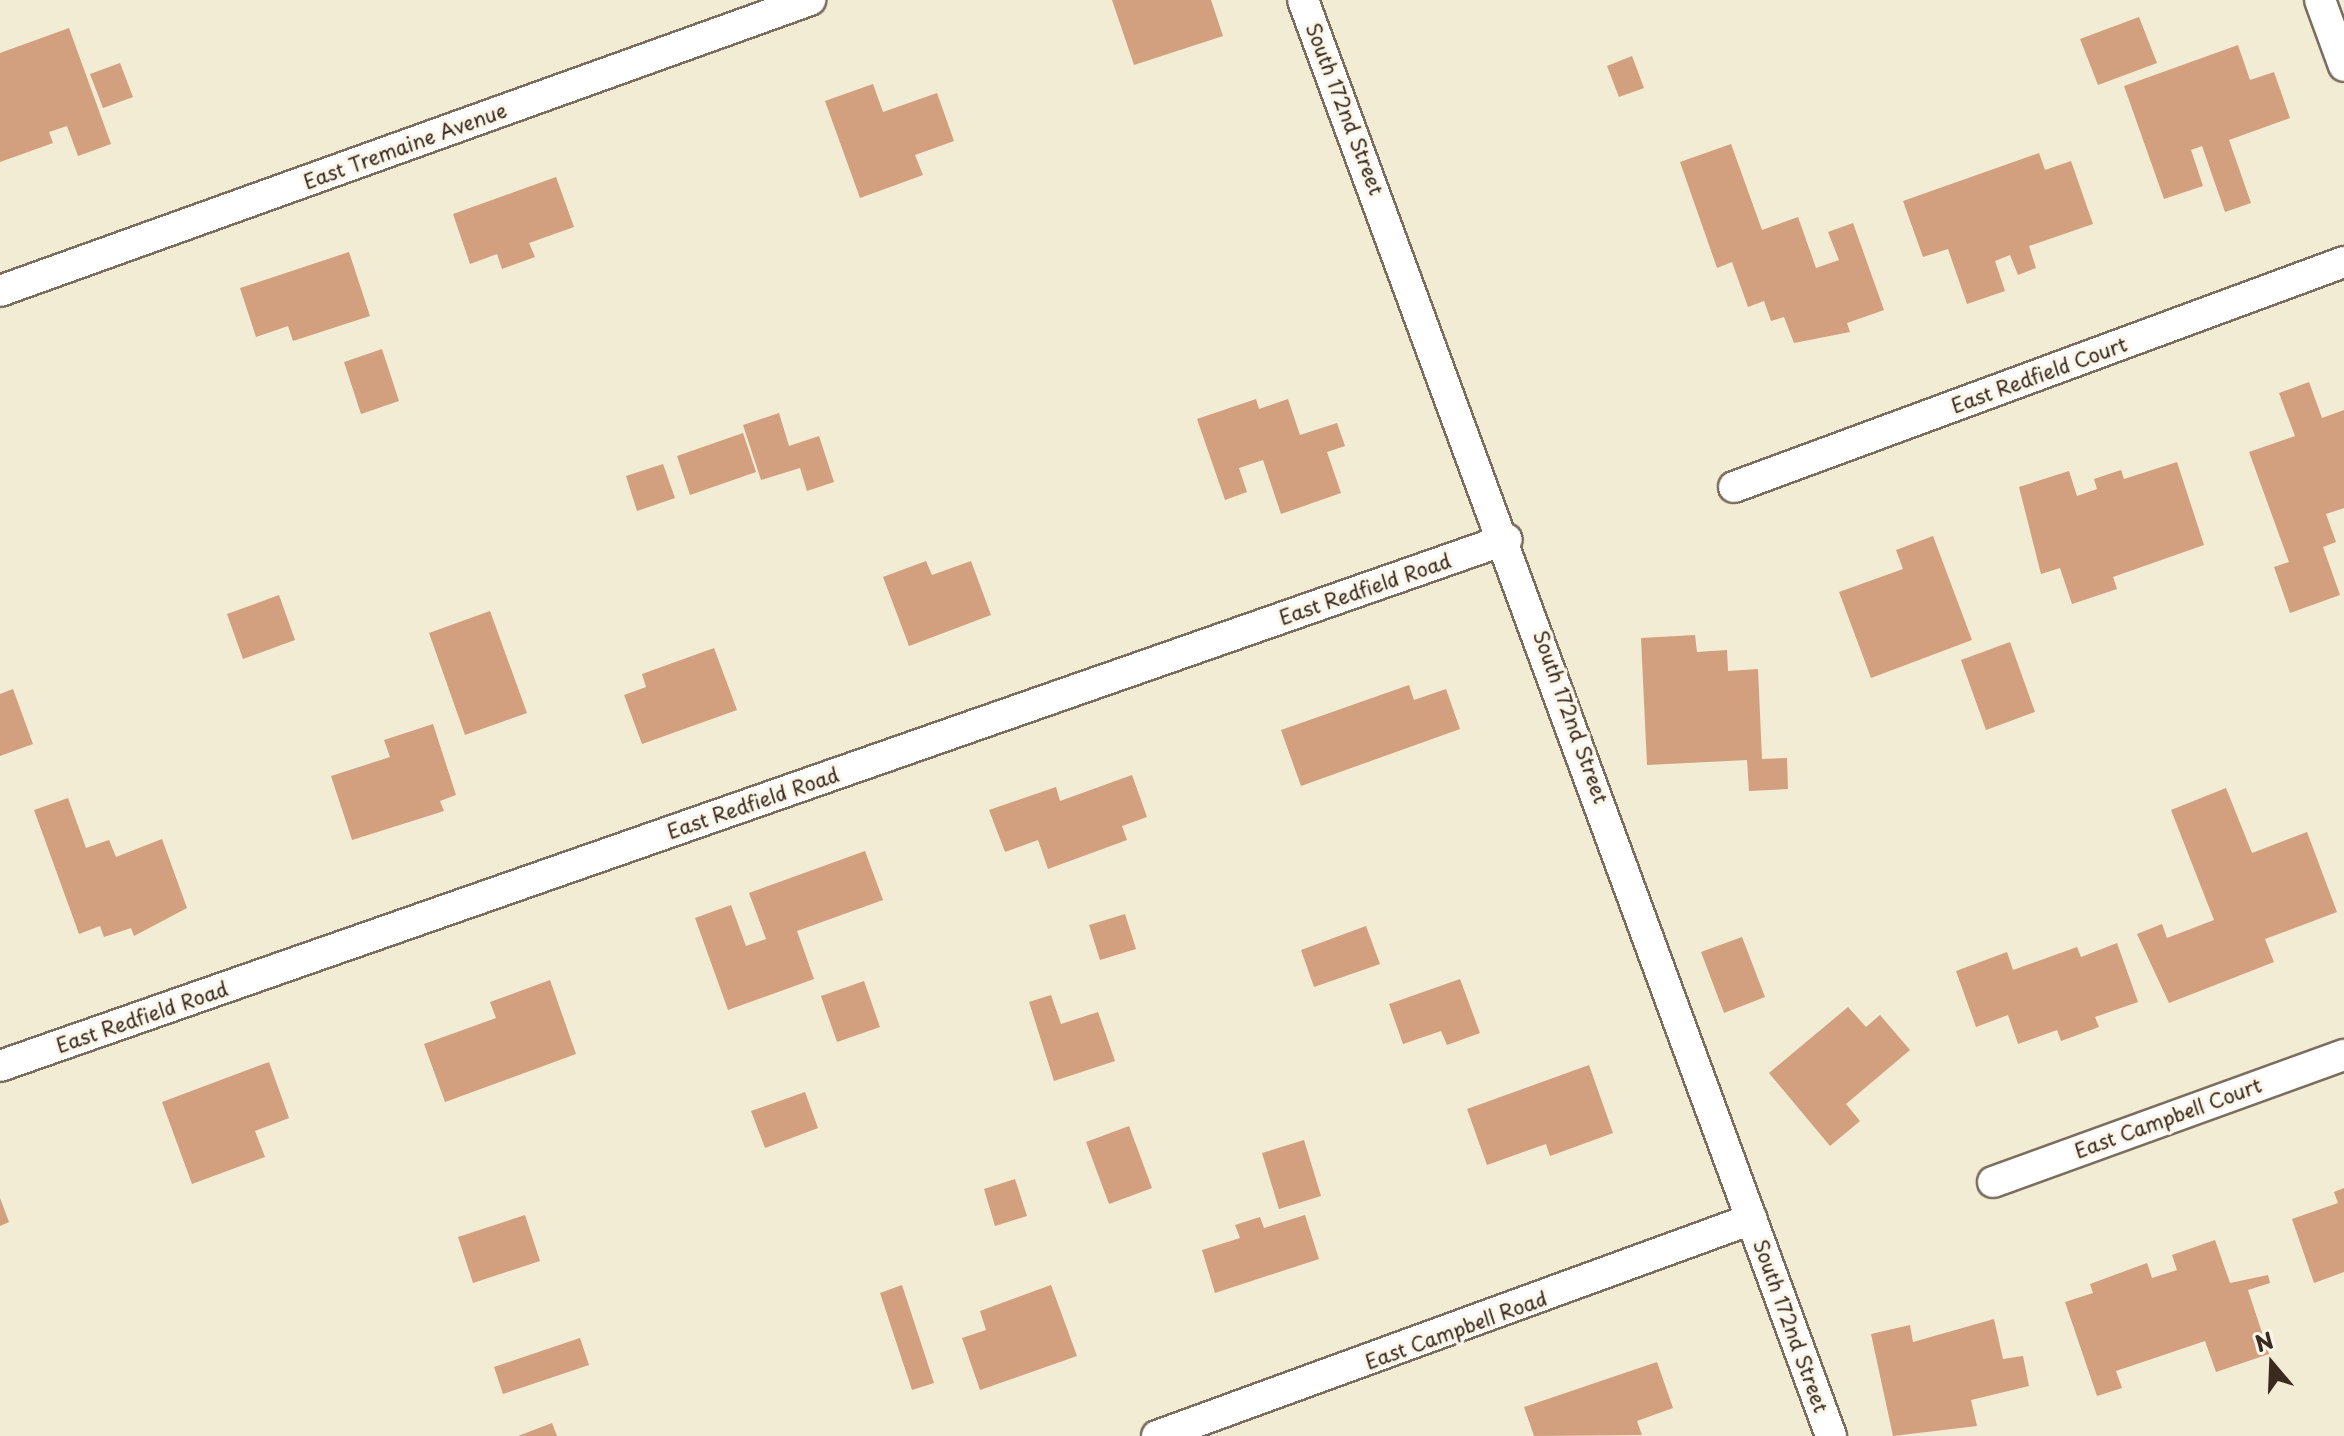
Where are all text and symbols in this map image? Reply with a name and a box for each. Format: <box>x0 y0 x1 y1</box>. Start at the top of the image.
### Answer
street label: South 172nd Street <box>1301 19 1389 199</box>
street label: East Tremaine Avenue <box>300 98 510 194</box>
street label: East Redfield Court <box>1948 332 2130 418</box>
street label: East Redfield Road <box>1277 549 1453 629</box>
street label: South 172nd Street <box>1528 627 1614 807</box>
street label: East Redfield Road <box>665 763 841 843</box>
street label: East Redfield Road <box>54 977 230 1057</box>
street label: East Campbell Court <box>2070 1073 2266 1163</box>
street label: South 172nd Street <box>1748 1236 1834 1416</box>
street label: East Campbell Road <box>1361 1286 1551 1374</box>
text: N <box>2250 1322 2278 1359</box>
north arrow <box>2232 1324 2312 1404</box>

